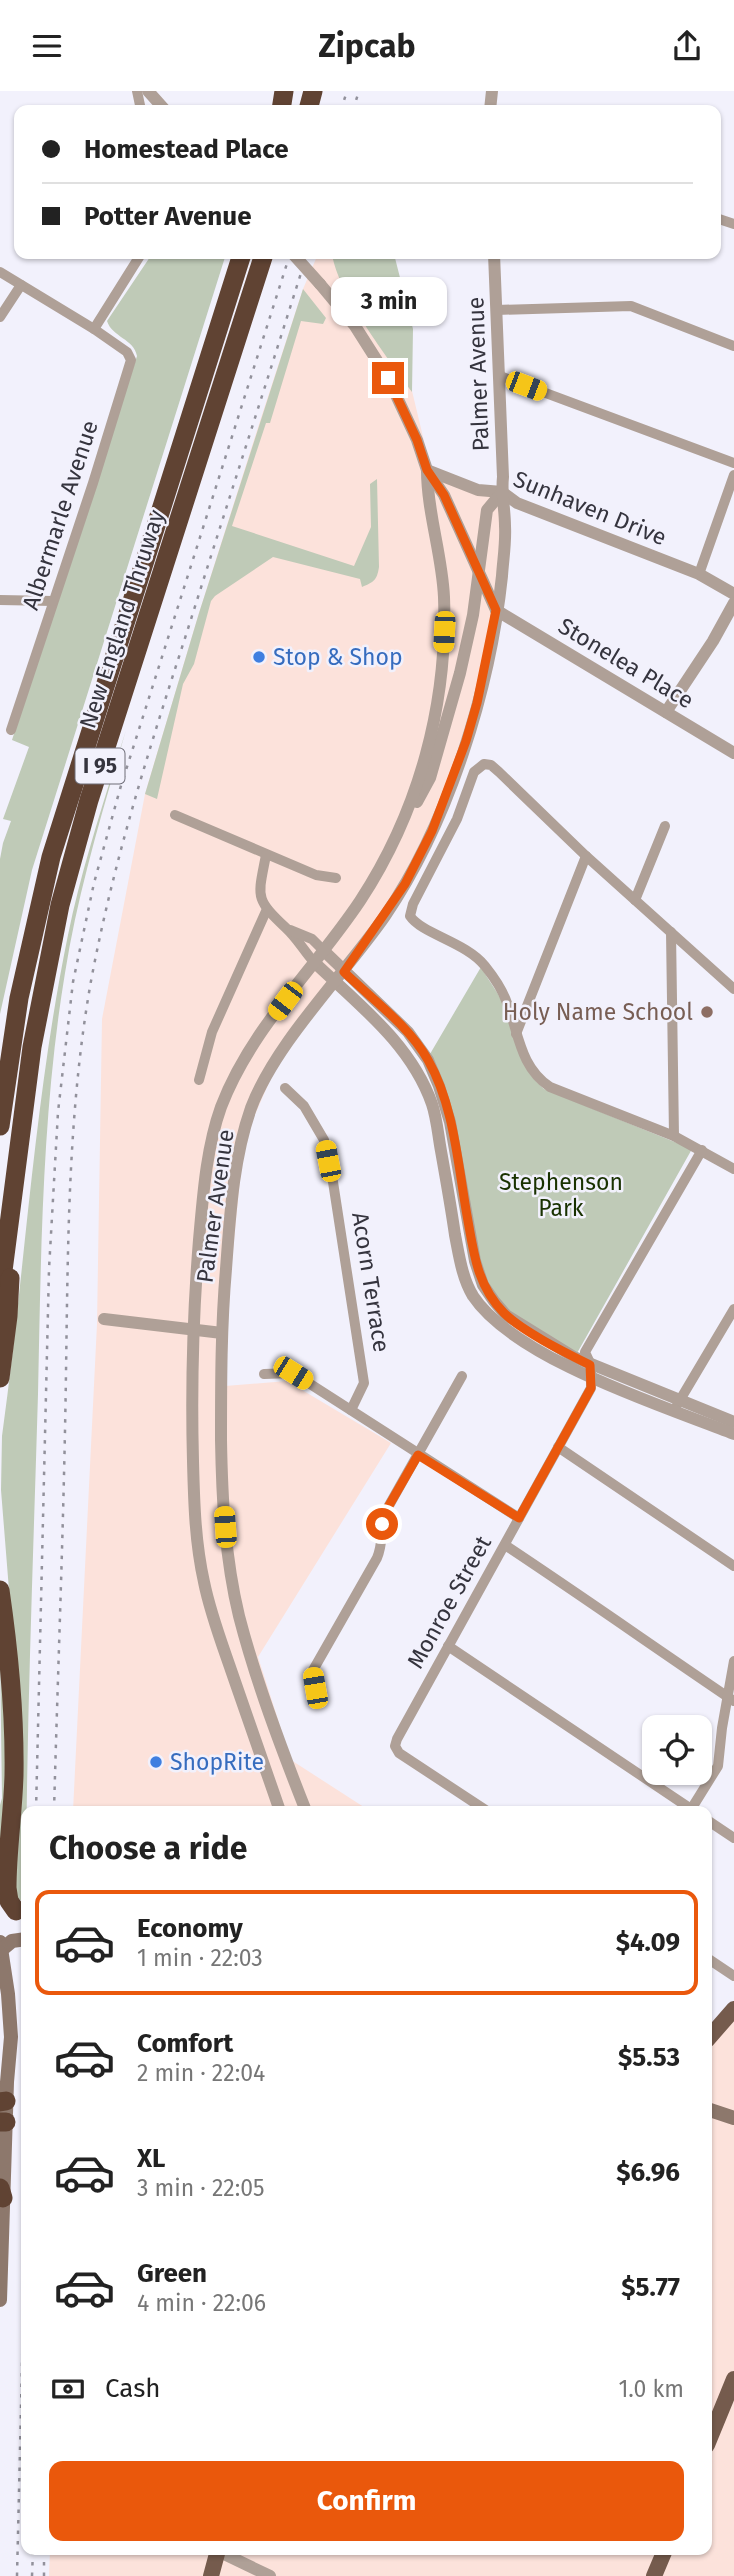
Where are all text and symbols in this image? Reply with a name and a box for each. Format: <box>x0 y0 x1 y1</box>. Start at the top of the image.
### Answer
icon: menu <box>28 27 66 65</box>
text: Zipcab <box>318 27 416 65</box>
icon: share <box>668 27 706 65</box>
text: Homestead Place <box>84 134 289 165</box>
text: Potter Avenue <box>84 201 252 232</box>
callout: 3 min <box>330 277 446 325</box>
text: 3 min <box>361 287 417 315</box>
street label: Palmer Avenue <box>461 296 495 452</box>
route end <box>372 362 404 394</box>
car <box>503 369 550 403</box>
street label: Albermarle Avenue <box>16 417 104 613</box>
street label: Sunhaven Drive <box>510 465 670 551</box>
street label: New England Thruway <box>73 506 171 732</box>
car <box>433 610 456 654</box>
street label: Stonelea Place <box>553 612 699 714</box>
place label: Stop & Shop <box>273 643 403 671</box>
marker: Stop & Shop <box>251 649 267 665</box>
road number: I 95 <box>76 749 124 783</box>
car <box>264 978 307 1024</box>
place label: Holy Name School <box>503 998 693 1026</box>
marker: Holy Name School <box>699 1004 715 1020</box>
street label: Palmer Avenue <box>190 1127 240 1285</box>
car <box>314 1138 343 1184</box>
park label: Stephenson Park <box>499 1168 623 1222</box>
street label: Acorn Terrace <box>346 1210 396 1354</box>
car <box>270 1353 317 1393</box>
car <box>214 1505 237 1549</box>
route start <box>366 1508 398 1540</box>
street label: Monroe Street <box>401 1530 497 1673</box>
car <box>302 1665 329 1711</box>
map controls <box>642 1715 712 1785</box>
button: locate <box>642 1715 712 1785</box>
place label: ShopRite <box>170 1748 264 1776</box>
marker: ShopRite <box>148 1754 164 1770</box>
text: Choose a ride <box>49 1829 247 1867</box>
icon: car <box>53 1911 116 1974</box>
text: Economy <box>137 1913 243 1944</box>
text: $4.09 <box>616 1927 680 1958</box>
text: 1 min · 22:03 <box>137 1944 263 1972</box>
icon: car <box>53 2026 116 2089</box>
text: Comfort <box>137 2028 233 2059</box>
text: $5.53 <box>618 2042 680 2073</box>
text: 2 min · 22:04 <box>137 2059 265 2087</box>
icon: car <box>53 2141 116 2204</box>
text: XL <box>137 2143 165 2174</box>
text: $6.96 <box>616 2157 680 2188</box>
text: 3 min · 22:05 <box>137 2174 265 2202</box>
icon: car <box>53 2256 116 2319</box>
text: Green <box>137 2258 207 2289</box>
text: $5.77 <box>621 2272 680 2303</box>
text: 4 min · 22:06 <box>137 2289 266 2317</box>
icon: cash <box>49 2370 87 2408</box>
text: Cash <box>105 2373 161 2404</box>
text: 1.0 km <box>618 2375 684 2403</box>
button: Confirm <box>49 2461 684 2541</box>

